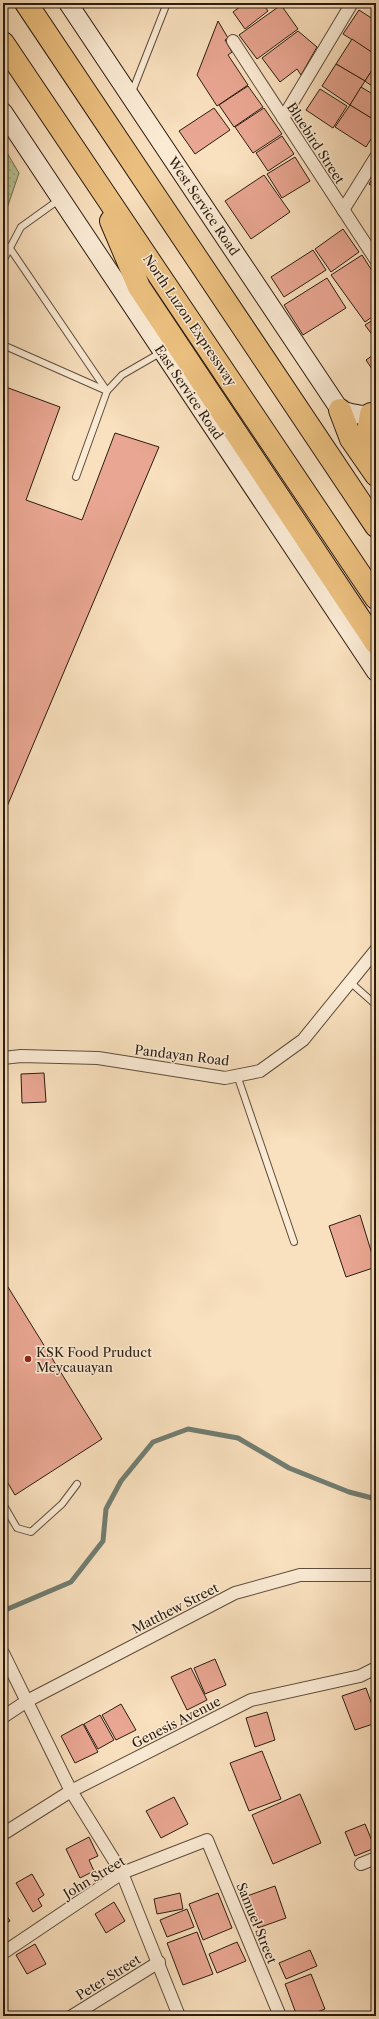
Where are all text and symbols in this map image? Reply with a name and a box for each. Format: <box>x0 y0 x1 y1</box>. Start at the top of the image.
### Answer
street label: Bluebird Street <box>284 99 348 187</box>
street label: West Service Road <box>165 153 243 258</box>
street label: North Luzon Expressway <box>140 251 240 390</box>
street label: East Service Road <box>151 342 227 442</box>
street label: Pandayan Road <box>134 1041 230 1069</box>
place label: KSK Food Pruduct Meycauayan <box>36 1344 152 1375</box>
marker: KSK Food Pruduct Meycauayan <box>23 1354 33 1364</box>
street label: Matthew Street <box>129 1579 221 1637</box>
street label: Genesis Avenue <box>129 1693 223 1751</box>
street label: John Street <box>59 1852 128 1903</box>
street label: Samuel Street <box>233 1880 281 1966</box>
street label: Peter Street <box>73 1951 144 2003</box>

